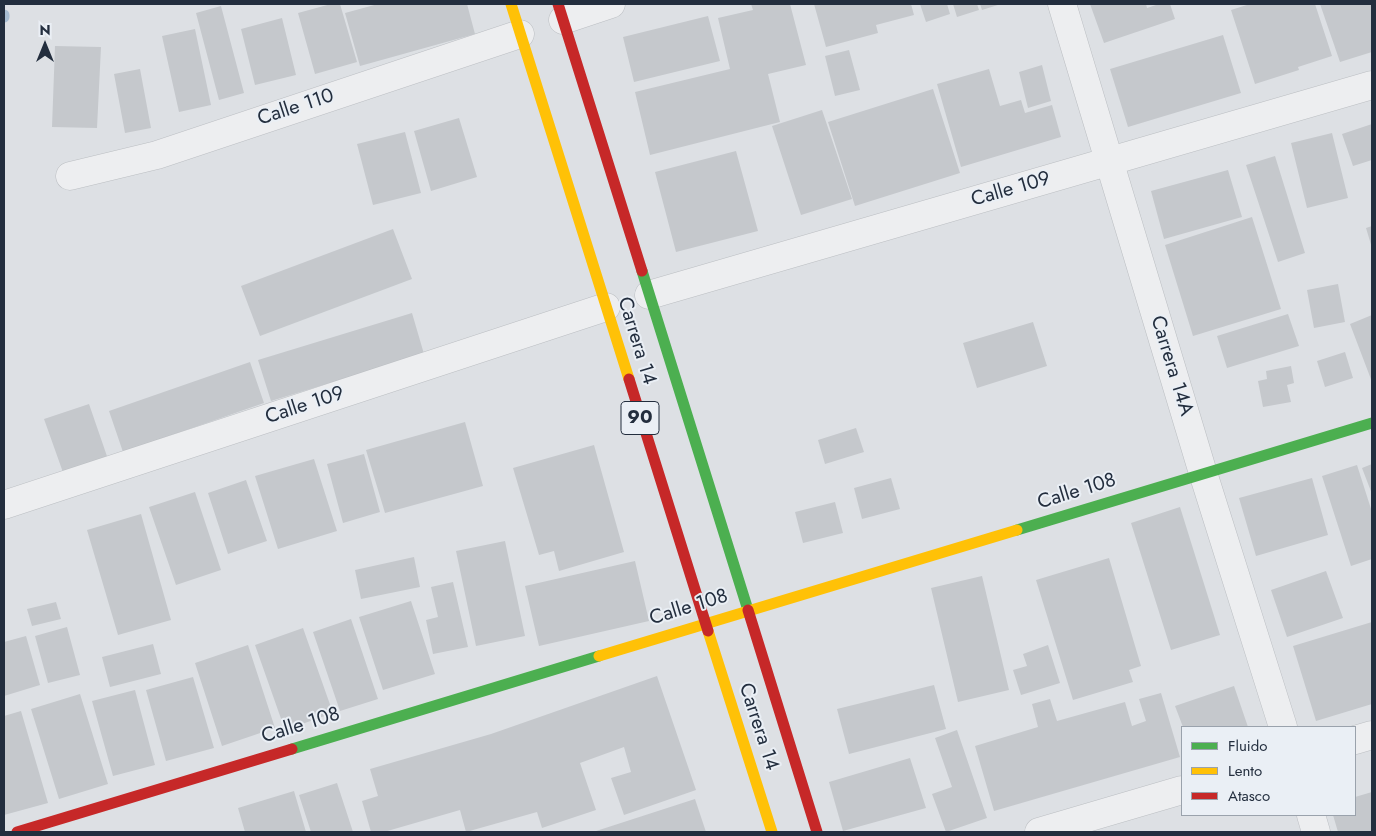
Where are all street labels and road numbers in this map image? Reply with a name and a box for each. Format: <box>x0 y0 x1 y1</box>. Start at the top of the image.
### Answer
street label: Calle 110 <box>255 84 337 132</box>
street label: Calle 109 <box>969 167 1053 213</box>
street label: Carrera 14 <box>611 294 661 388</box>
street label: Carrera 14A <box>1144 313 1198 419</box>
street label: Calle 109 <box>263 382 347 430</box>
road number: 90 <box>621 402 659 434</box>
street label: Calle 108 <box>1035 469 1119 515</box>
street label: Calle 108 <box>647 585 731 631</box>
street label: Carrera 14 <box>733 680 783 774</box>
street label: Calle 108 <box>259 703 343 749</box>

